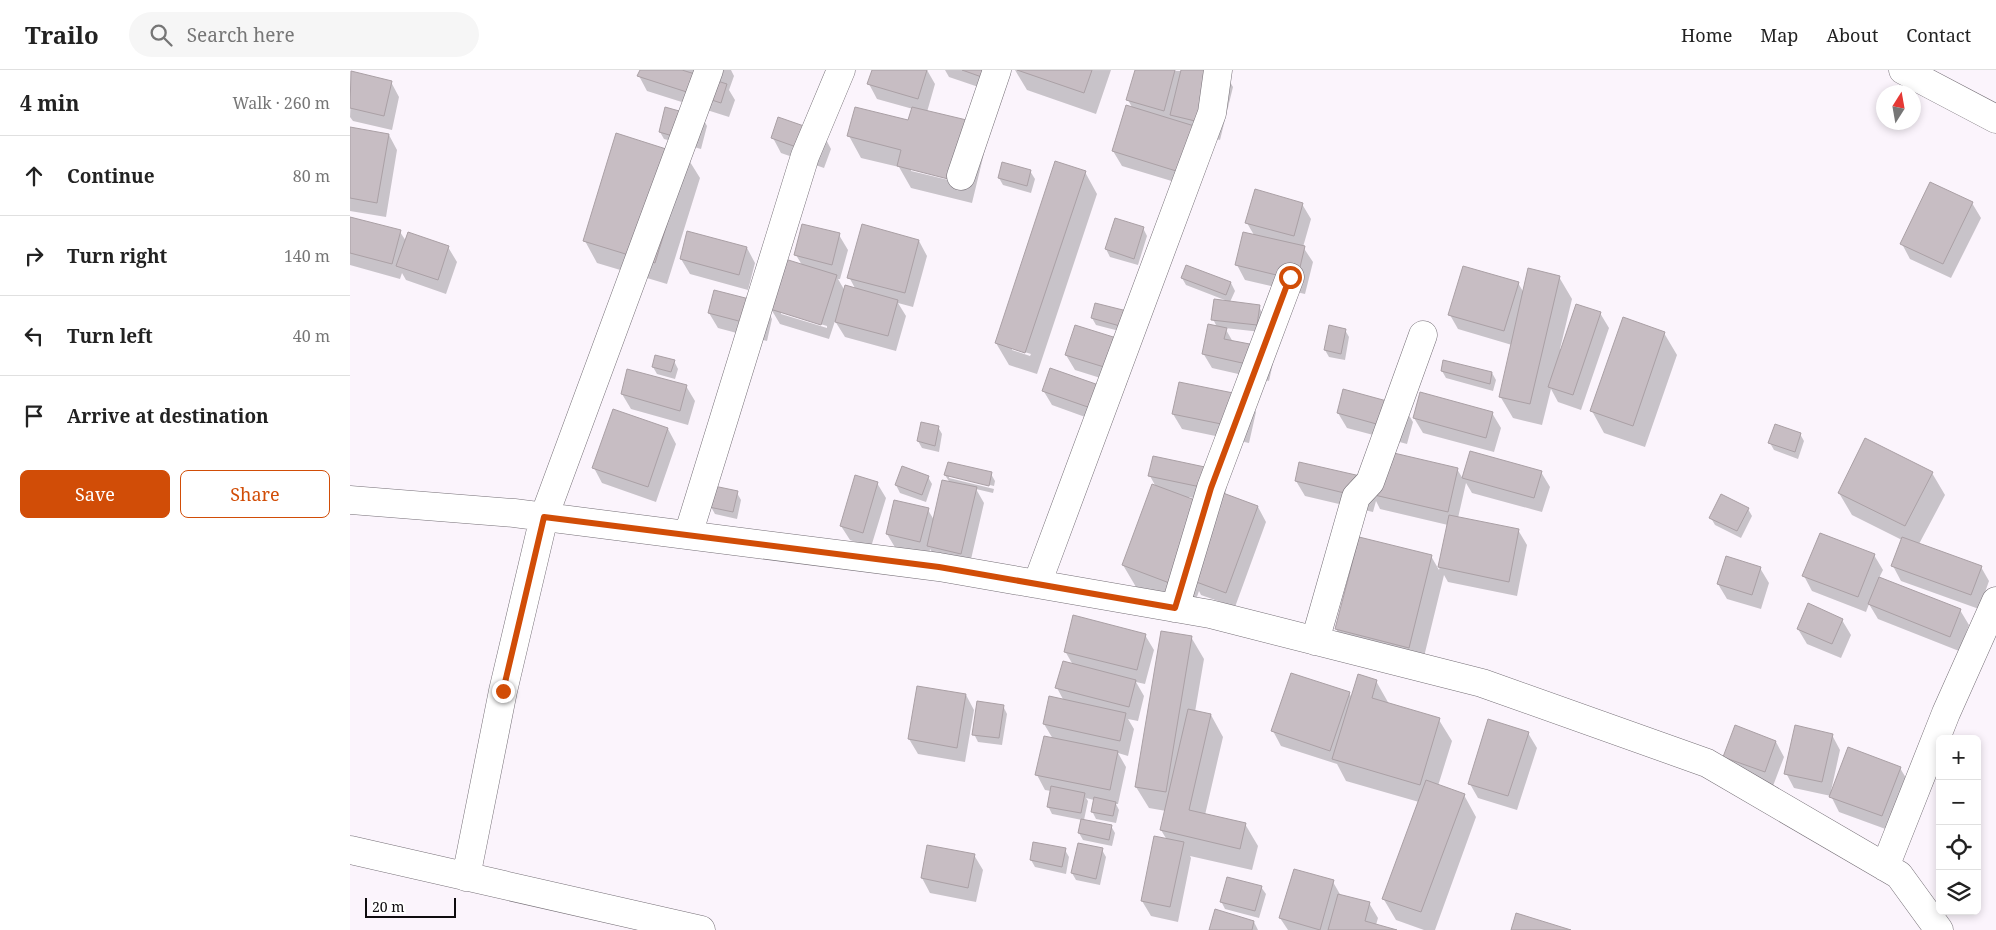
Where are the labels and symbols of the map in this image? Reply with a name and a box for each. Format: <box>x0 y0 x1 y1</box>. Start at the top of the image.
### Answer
north arrow <box>1876 85 1921 130</box>
route start <box>1279 266 1302 289</box>
route end <box>492 680 515 703</box>
scale bar <box>365 895 456 918</box>

